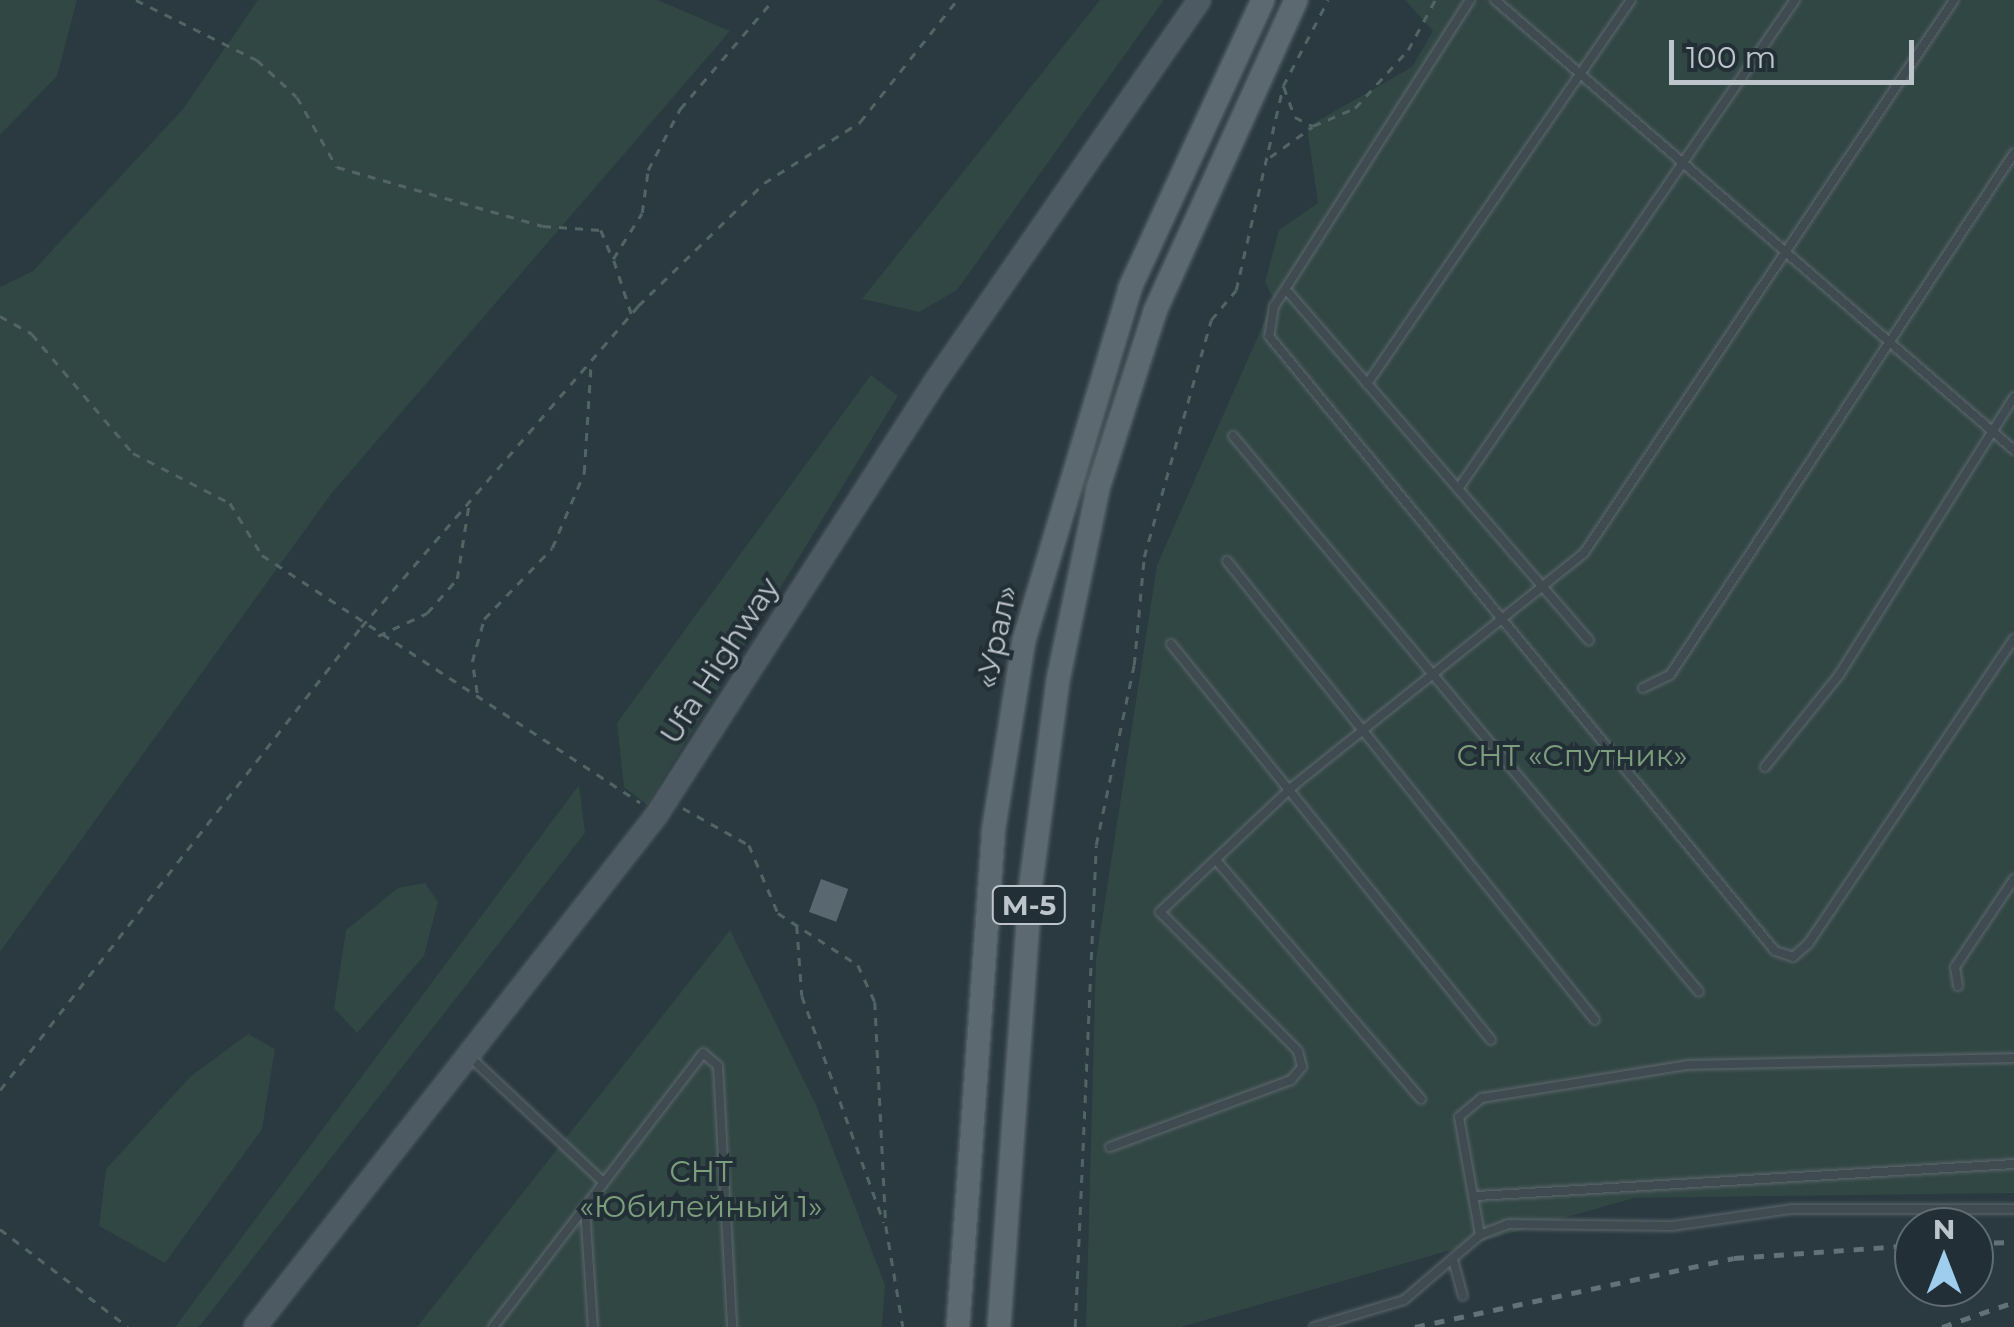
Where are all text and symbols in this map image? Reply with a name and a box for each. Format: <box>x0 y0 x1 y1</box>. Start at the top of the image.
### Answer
scale bar <box>1674 20 1919 82</box>
text: 100 m <box>1686 39 1776 76</box>
street label: Ufa Highway <box>653 571 787 751</box>
street label: «Урал» <box>969 582 1025 692</box>
park label: СНТ «Спутник» <box>1456 738 1688 774</box>
road number: М-5 <box>992 882 1066 928</box>
park label: СНТ «Юбилейный 1» <box>579 1154 823 1224</box>
north arrow <box>1894 1207 1994 1307</box>
text: N <box>1933 1212 1955 1246</box>

